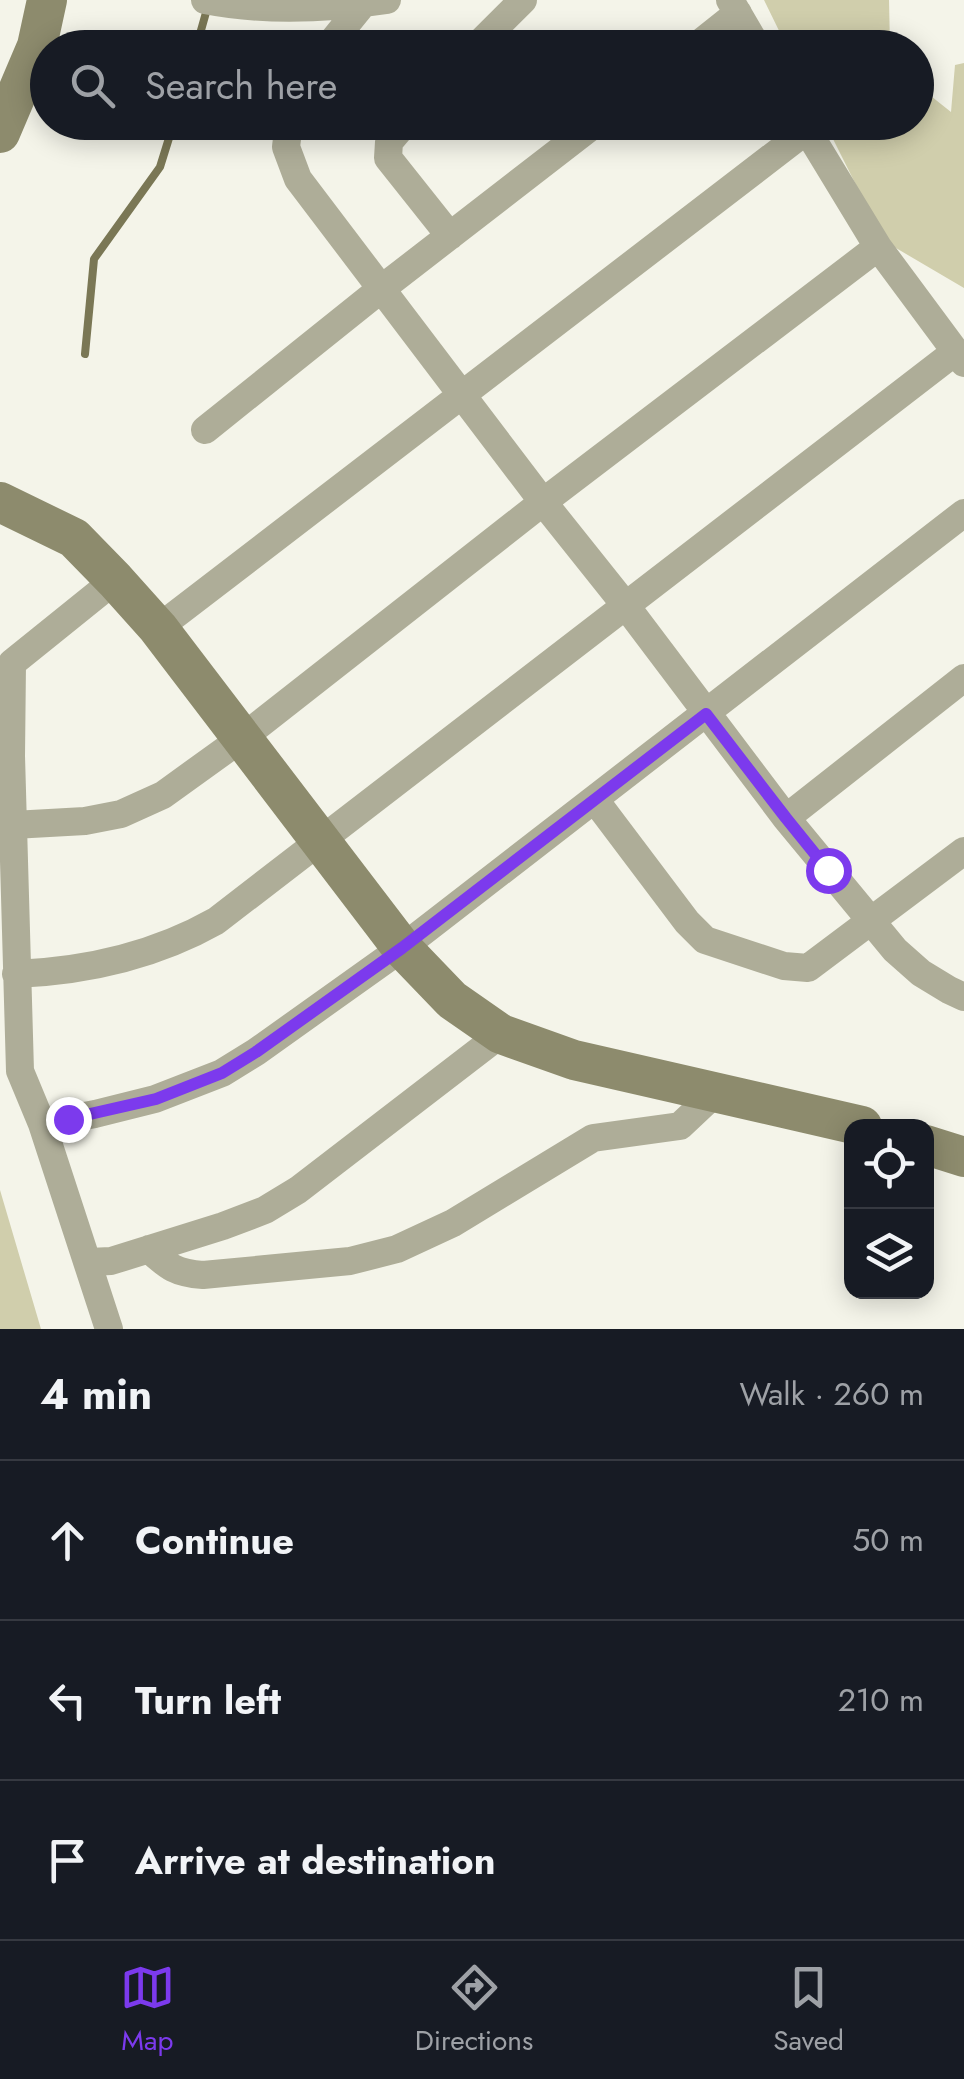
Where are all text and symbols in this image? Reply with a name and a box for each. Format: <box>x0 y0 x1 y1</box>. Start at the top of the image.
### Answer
search box <box>30 30 934 140</box>
icon: search <box>65 58 120 113</box>
text: Search here <box>145 58 337 113</box>
route start <box>806 848 852 894</box>
route end <box>46 1097 92 1143</box>
map controls <box>844 1119 934 1299</box>
button: locate <box>844 1119 934 1209</box>
button: layers <box>844 1209 934 1299</box>
text: 4 min <box>40 1364 152 1425</box>
text: Walk · 260 m <box>739 1371 924 1417</box>
icon: ahead <box>40 1513 95 1568</box>
text: Continue <box>135 1513 294 1568</box>
text: 50 m <box>852 1517 924 1563</box>
icon: left <box>40 1673 95 1728</box>
text: Turn left <box>135 1673 281 1728</box>
text: 210 m <box>838 1677 924 1723</box>
icon: arrive <box>40 1833 95 1888</box>
text: Arrive at destination <box>135 1833 496 1888</box>
tab: Map <box>120 1960 175 2061</box>
tab: Directions <box>415 1960 533 2061</box>
tab: Saved <box>773 1960 844 2061</box>

